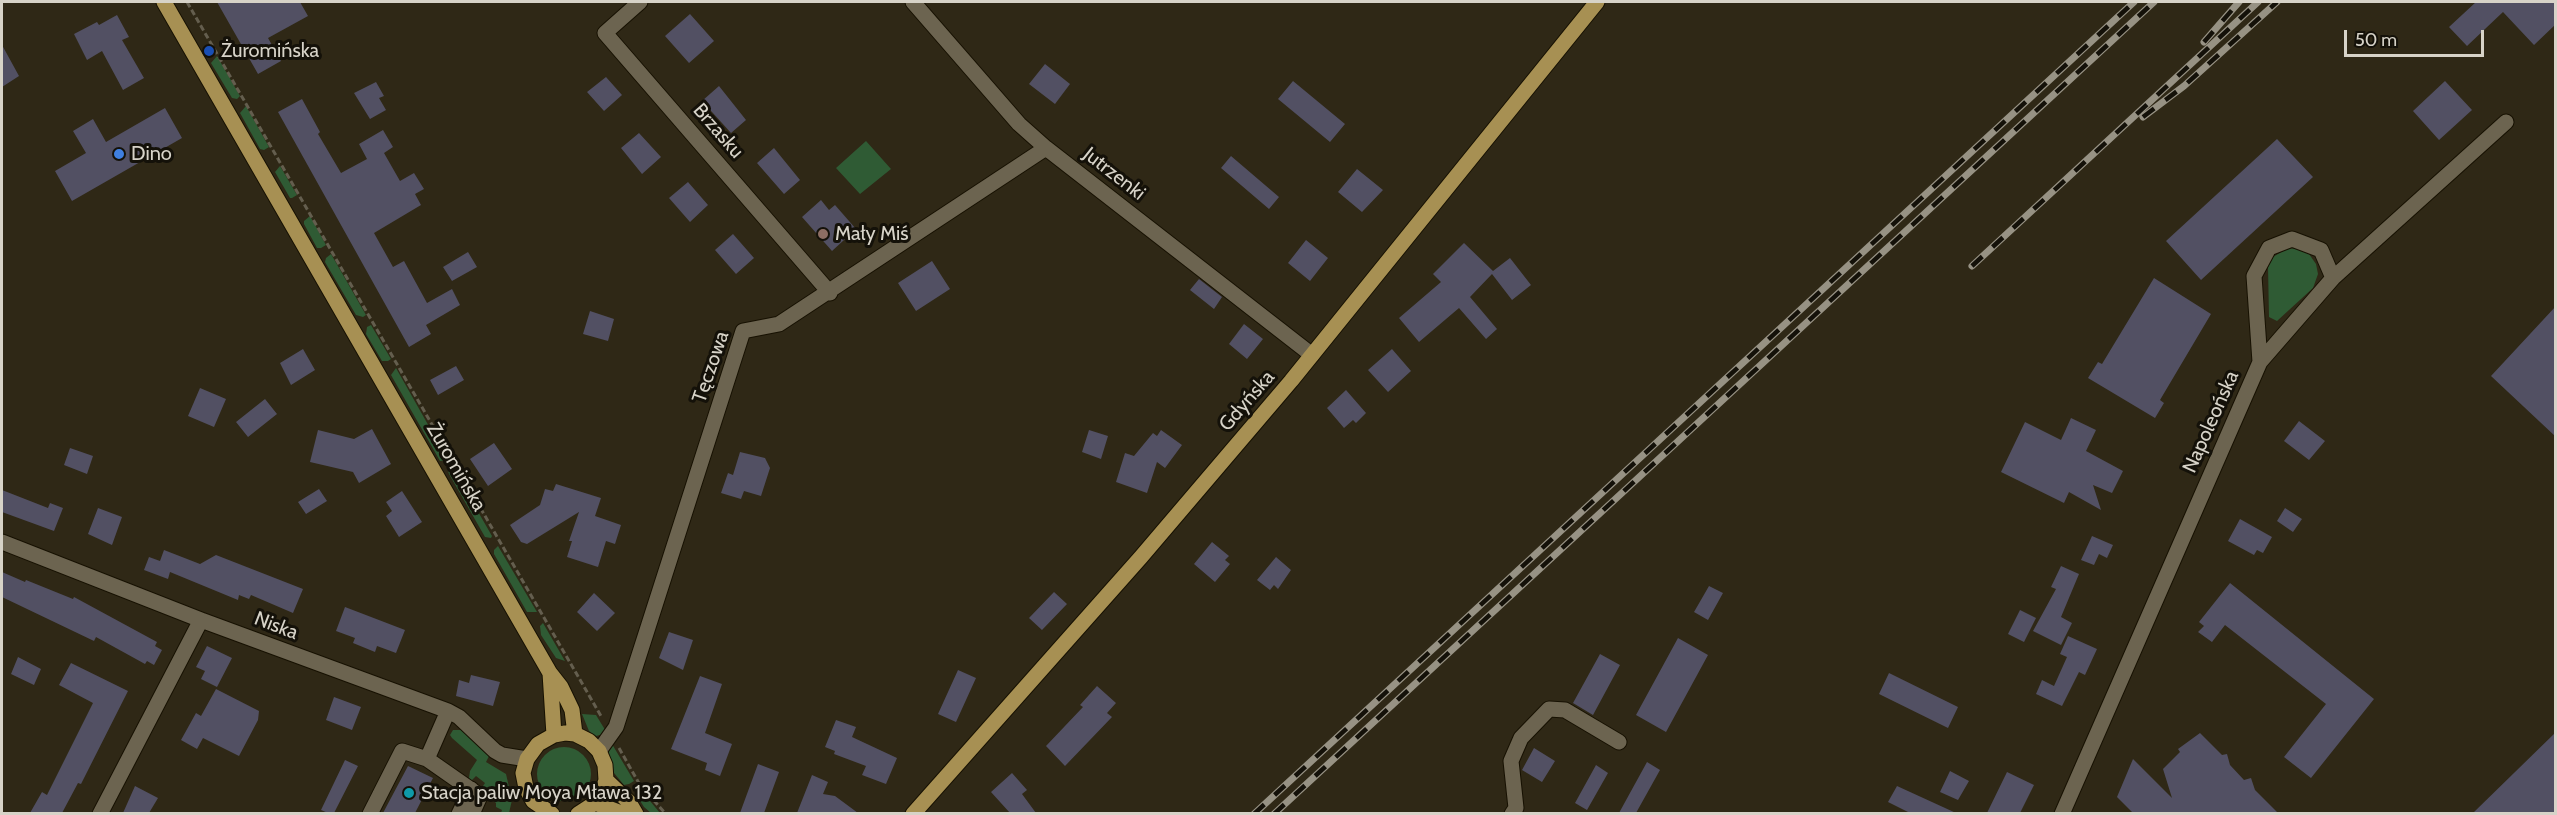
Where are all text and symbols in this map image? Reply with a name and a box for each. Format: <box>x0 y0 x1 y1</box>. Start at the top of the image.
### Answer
scale bar <box>2347 18 2486 56</box>
text: 50 m <box>2355 29 2397 51</box>
place label: Żuromińska <box>221 39 319 63</box>
marker: Żuromińska <box>202 44 216 58</box>
street label: Brzasku <box>688 99 748 163</box>
place label: Dino <box>131 142 172 166</box>
street label: Jutrzenki <box>1078 142 1150 206</box>
marker: Dino <box>112 147 126 161</box>
place label: Mały Miś <box>835 222 909 246</box>
marker: Mały Miś <box>816 227 830 241</box>
street label: Tęczowa <box>688 328 734 406</box>
street label: Gdyńska <box>1214 366 1280 436</box>
street label: Napoleońska <box>2178 367 2244 477</box>
street label: Żuromińska <box>421 418 491 516</box>
street label: Niska <box>251 607 301 645</box>
place label: Stacja paliw Moya Mława 132 <box>421 781 662 805</box>
marker: Stacja paliw Moya Mława 132 <box>402 786 416 800</box>

